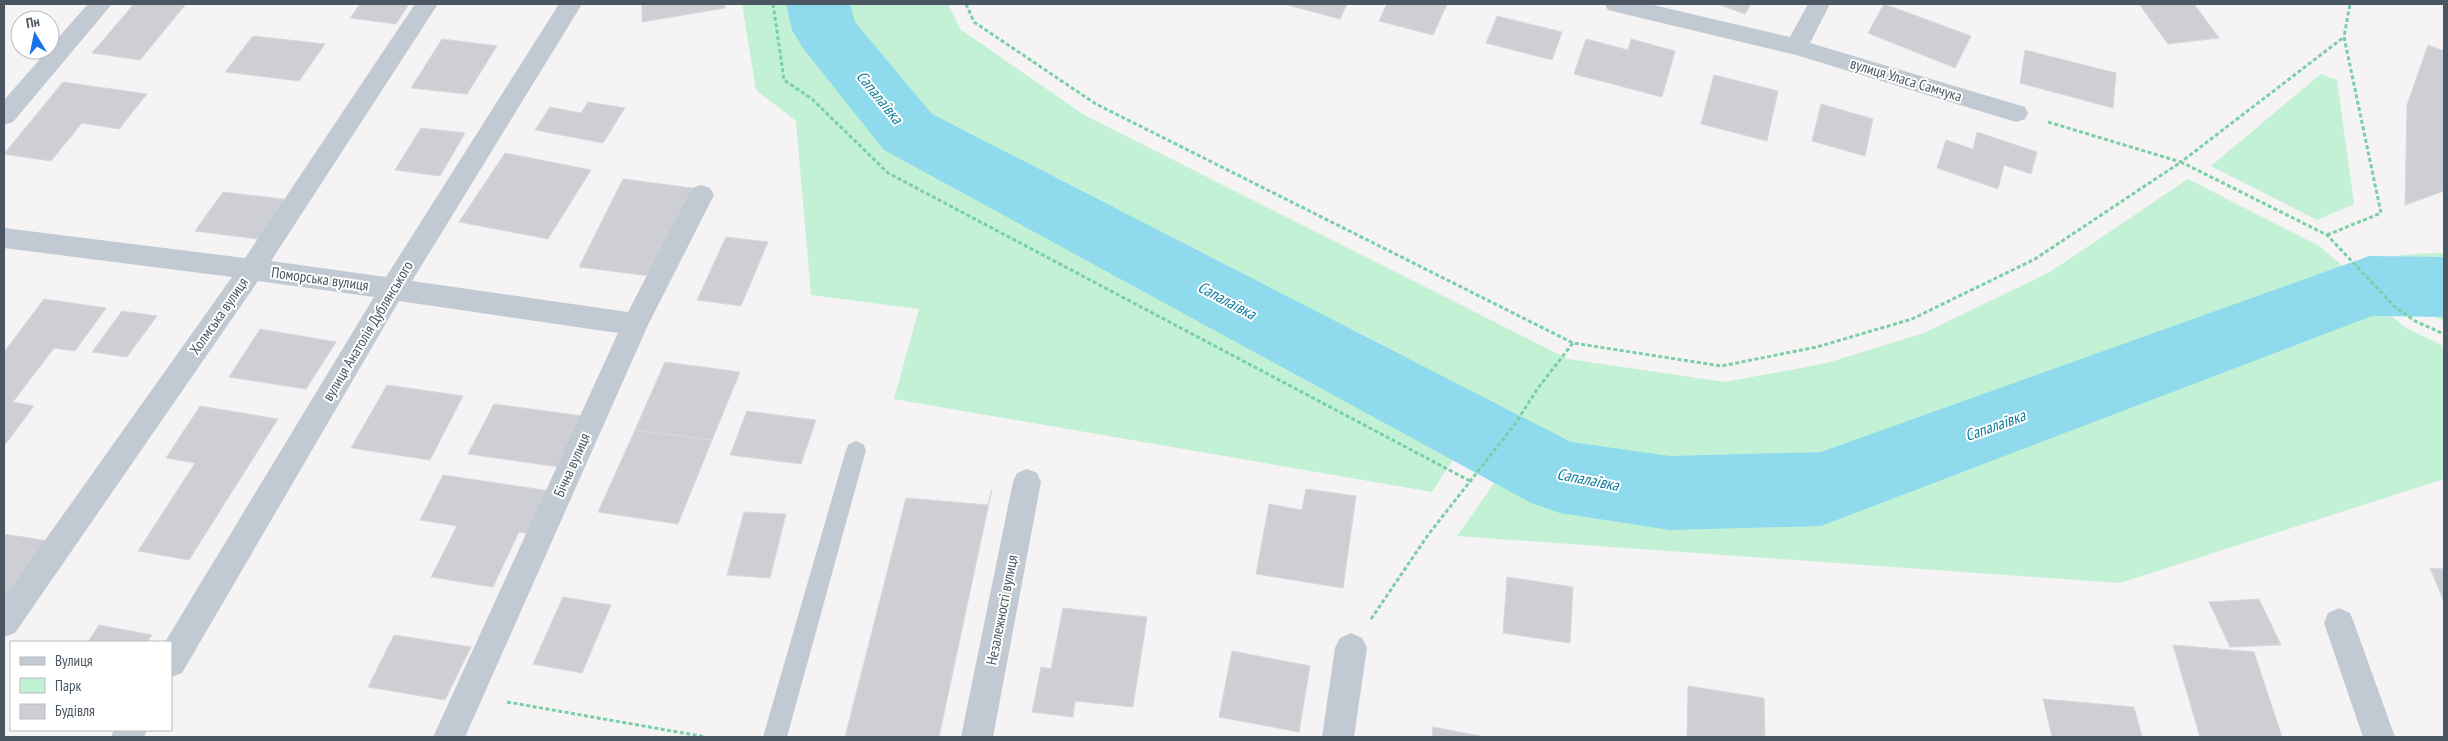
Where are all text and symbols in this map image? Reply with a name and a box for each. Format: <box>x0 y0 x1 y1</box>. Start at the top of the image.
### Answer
north arrow <box>10 10 60 60</box>
text: Пн <box>25 12 41 32</box>
street label: вулиця Уласа Самчука <box>1848 54 1964 106</box>
water label: Сапалаївка <box>853 66 908 129</box>
street label: вулиця Анатолія Дублянського <box>318 257 417 404</box>
street label: Поморська вулиця <box>270 262 370 295</box>
street label: Холмська вулиця <box>185 273 252 358</box>
water label: Сапалаївка <box>1195 276 1261 324</box>
water label: Сапалаївка <box>1962 404 2029 445</box>
street label: Бічна вулиця <box>549 430 594 500</box>
water label: Сапалаївка <box>1555 463 1622 495</box>
street label: Незалежності вулиця <box>982 553 1022 667</box>
legend <box>10 641 172 731</box>
text: Вулиця <box>55 651 93 670</box>
text: Парк <box>55 676 81 695</box>
text: Будівля <box>55 701 95 720</box>

